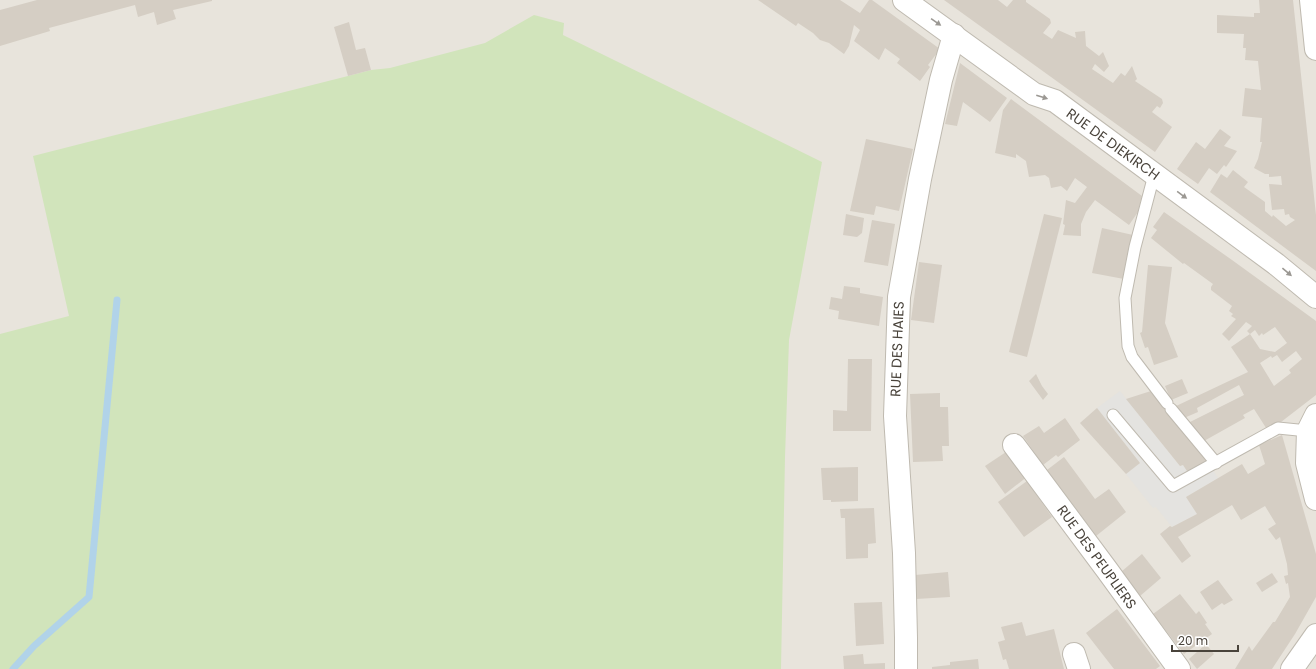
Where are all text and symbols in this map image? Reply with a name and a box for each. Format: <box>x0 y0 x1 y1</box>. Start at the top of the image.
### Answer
one-way arrow <box>930 18 941 27</box>
one-way arrow <box>1036 94 1048 100</box>
street label: RUE DE DIEKIRCH <box>1062 103 1164 185</box>
one-way arrow <box>1177 191 1188 199</box>
one-way arrow <box>1281 268 1292 277</box>
street label: RUE DES HAIES <box>885 301 909 397</box>
street label: RUE DES PEUPLIERS <box>1052 501 1142 613</box>
scale bar <box>1172 627 1238 653</box>
text: 20 m <box>1178 632 1208 649</box>

